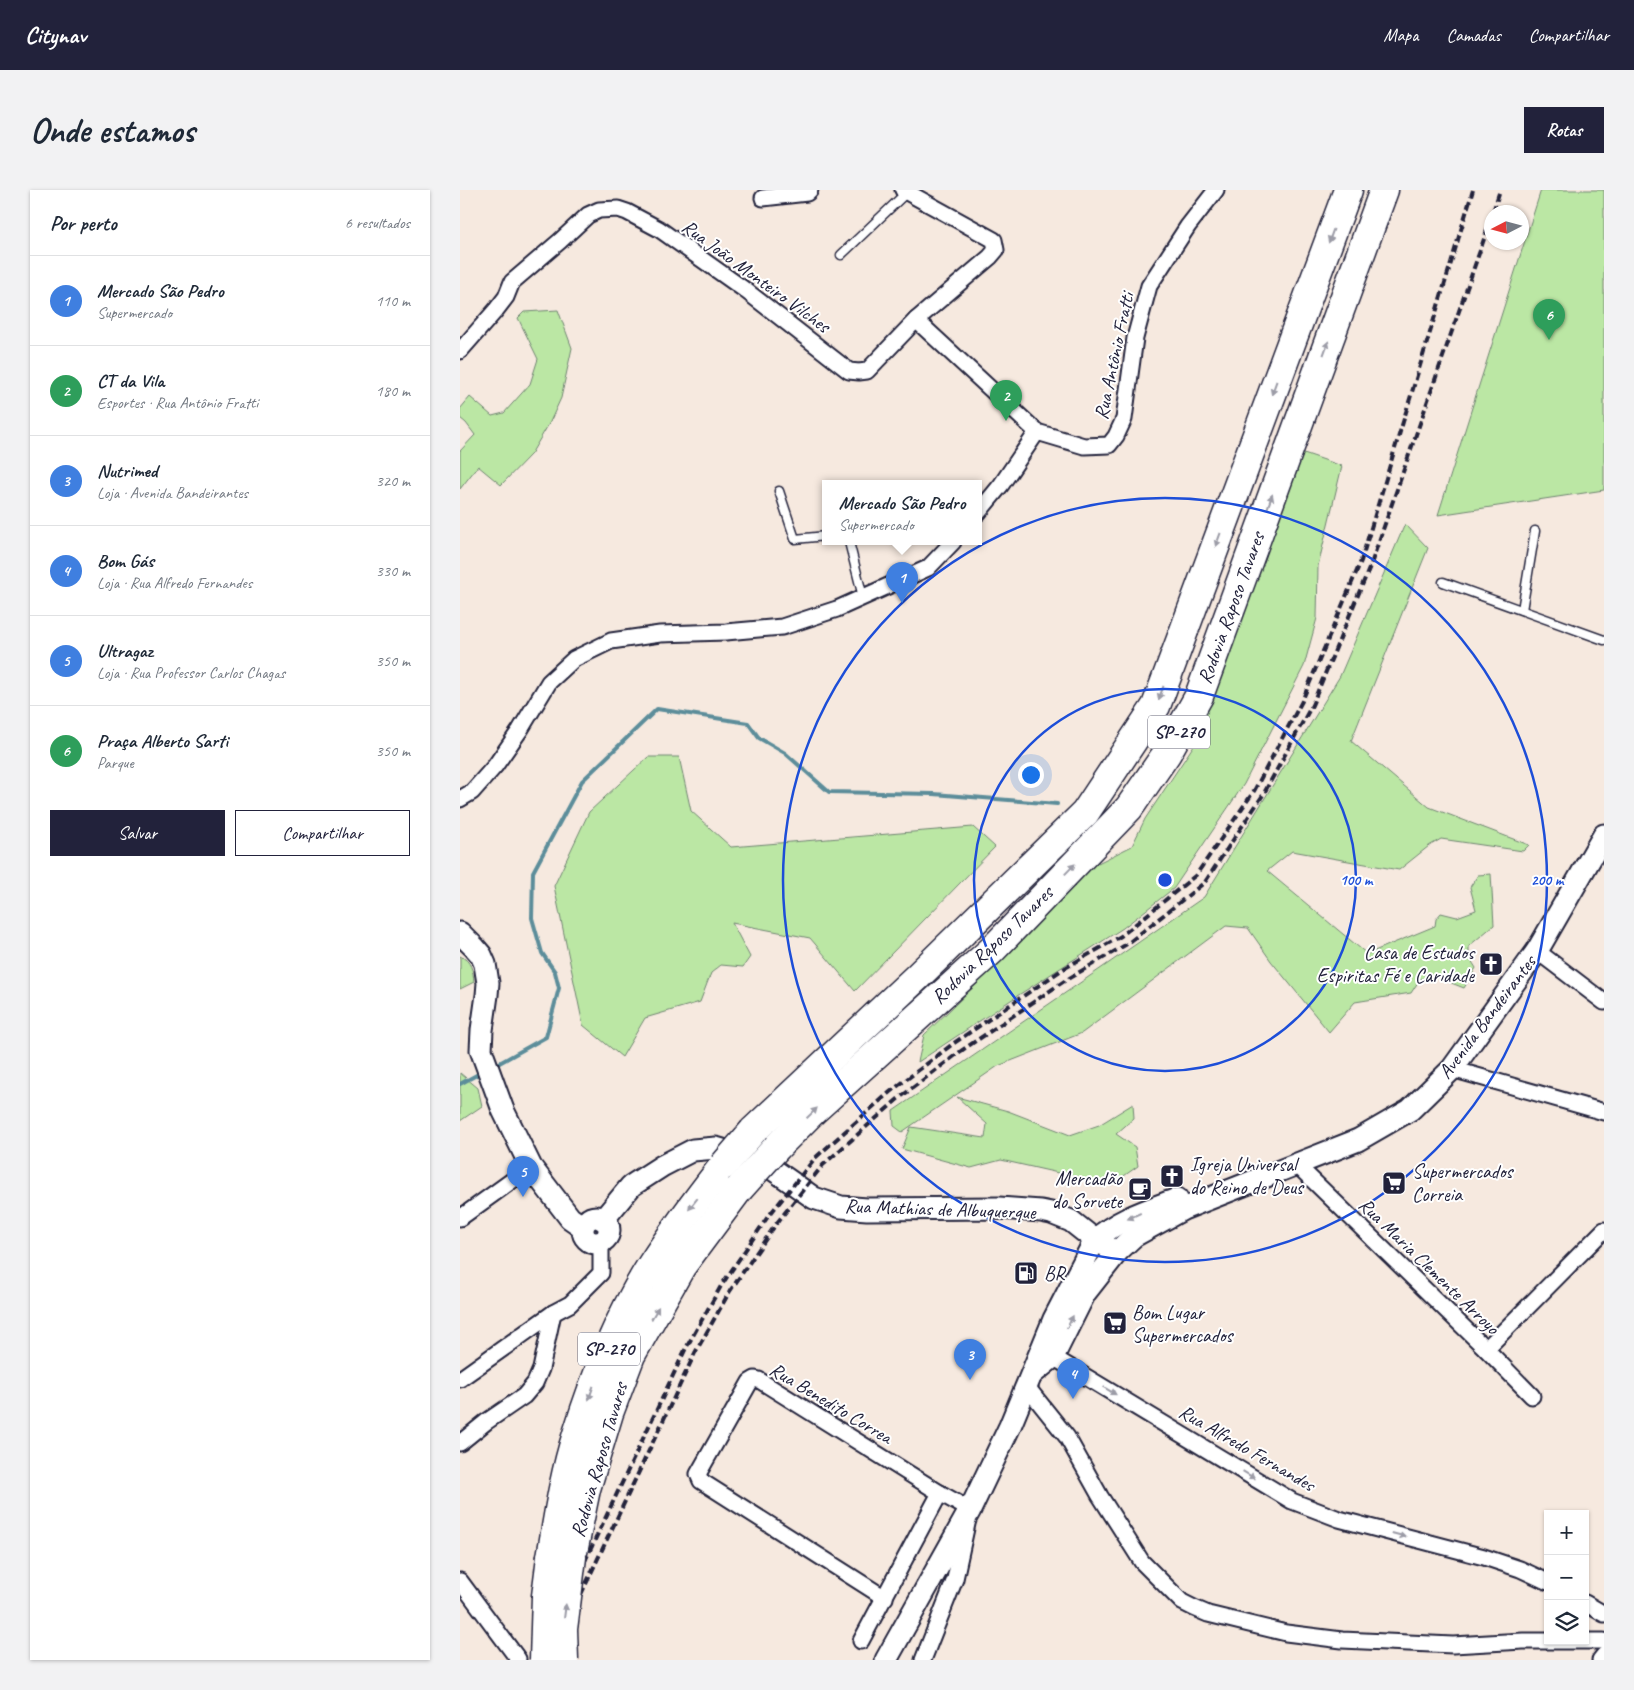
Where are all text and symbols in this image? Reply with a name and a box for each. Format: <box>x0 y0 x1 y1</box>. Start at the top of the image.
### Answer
text: Citynav <box>25 20 86 50</box>
text: Mapa <box>1384 24 1418 46</box>
text: Camadas <box>1446 24 1501 46</box>
text: Compartilhar <box>1529 24 1609 46</box>
button: Rotas <box>1524 107 1604 153</box>
text: Onde estamos <box>30 108 195 153</box>
north arrow <box>1484 205 1529 250</box>
text: Por perto <box>50 210 117 236</box>
text: 6 resultados <box>345 213 410 233</box>
street label: Rua João Monteiro Vilches <box>677 214 837 339</box>
one-way arrow <box>1327 228 1334 243</box>
text: Mercado São Pedro <box>97 279 224 303</box>
street label: Rua Antônio Fratti <box>1088 288 1140 422</box>
text: 1 <box>62 291 70 311</box>
text: 110 m <box>376 291 410 311</box>
pin: 6 <box>1533 299 1565 340</box>
text: Supermercado <box>97 303 172 323</box>
one-way arrow <box>1322 340 1330 355</box>
text: CT da Vila <box>97 369 164 393</box>
pin: 2 <box>990 380 1022 421</box>
text: 2 <box>62 381 70 401</box>
text: 180 m <box>376 381 410 401</box>
one-way arrow <box>1270 381 1278 396</box>
text: Esportes · Rua Antônio Fratti <box>97 393 258 413</box>
text: Nutrimed <box>97 459 157 483</box>
text: 3 <box>62 471 70 491</box>
text: 320 m <box>376 471 410 491</box>
popup <box>822 480 982 545</box>
text: Loja · Avenida Bandeirantes <box>97 483 248 503</box>
text: Mercado São Pedro <box>839 491 965 515</box>
one-way arrow <box>1266 493 1274 508</box>
text: Supermercado <box>839 515 914 535</box>
street label: Rodovia Raposo Tavares <box>1192 527 1271 687</box>
one-way arrow <box>1214 533 1221 548</box>
text: Bom Gás <box>97 549 154 573</box>
text: 4 <box>62 561 70 581</box>
text: 330 m <box>376 561 410 581</box>
pin: 1 <box>886 562 918 603</box>
text: Loja · Rua Alfredo Fernandes <box>97 573 252 593</box>
text: Ultragaz <box>97 639 152 663</box>
text: 5 <box>63 651 69 671</box>
text: 350 m <box>376 651 410 671</box>
text: Loja · Rua Professor Carlos Chagas <box>97 663 285 683</box>
one-way arrow <box>1157 685 1164 700</box>
road number: SP-270 <box>1148 716 1210 748</box>
text: Praça Alberto Sarti <box>97 729 228 753</box>
text: 6 <box>62 741 70 761</box>
text: 350 m <box>376 741 410 761</box>
text: Parque <box>97 753 134 773</box>
your location <box>1018 762 1044 788</box>
button: Salvar <box>50 810 225 856</box>
button: Compartilhar <box>235 810 410 856</box>
one-way arrow <box>1064 864 1076 876</box>
centre of rings <box>1156 871 1174 889</box>
text: 100 m <box>1340 871 1374 890</box>
text: 200 m <box>1531 871 1565 890</box>
street label: Rodovia Raposo Tavares <box>926 879 1060 1009</box>
place label: Casa de Estudos Espiritas Fé e Caridade <box>1317 940 1476 988</box>
street label: Avenida Bandeirantes <box>1433 949 1543 1084</box>
church icon: Casa de Estudos Espiritas Fé e Caridade <box>1478 951 1504 977</box>
one-way arrow <box>805 1107 817 1119</box>
place label: Igreja Universal do Reino de Deus <box>1190 1152 1305 1200</box>
pin: 5 <box>507 1156 539 1197</box>
place label: Supermercados Correia <box>1412 1159 1515 1207</box>
church icon: Igreja Universal do Reino de Deus <box>1159 1163 1185 1189</box>
place label: Mercadão do Sorvete <box>1052 1166 1123 1214</box>
supermarket icon: Supermercados Correia <box>1381 1170 1407 1196</box>
cafe icon: Mercadão do Sorvete <box>1127 1176 1153 1202</box>
street label: Rua Maria Clemente Arroyo <box>1353 1192 1505 1340</box>
street label: Rua Mathias de Albuquerque <box>844 1193 1037 1225</box>
one-way arrow <box>687 1197 698 1210</box>
one-way arrow <box>1127 1212 1141 1220</box>
fuel station icon: BR <box>1013 1260 1039 1286</box>
place label: BR <box>1044 1261 1066 1286</box>
place label: Bom Lugar Supermercados <box>1132 1300 1235 1348</box>
one-way arrow <box>651 1306 659 1321</box>
supermarket icon: Bom Lugar Supermercados <box>1102 1310 1128 1336</box>
one-way arrow <box>1067 1315 1075 1329</box>
road number: SP-270 <box>578 1332 640 1366</box>
pin: 3 <box>954 1339 986 1380</box>
street label: Rua Benedito Correa <box>765 1357 898 1450</box>
pin: 4 <box>1057 1358 1089 1399</box>
street label: Rodovia Raposo Tavares <box>565 1378 634 1540</box>
one-way arrow <box>587 1385 594 1400</box>
one-way arrow <box>1103 1387 1116 1396</box>
street label: Rua Alfredo Fernandes <box>1175 1399 1321 1498</box>
one-way arrow <box>1243 1470 1256 1480</box>
map controls <box>1544 1510 1589 1645</box>
button: + <box>1544 1510 1589 1555</box>
one-way arrow <box>1391 1531 1406 1539</box>
button: − <box>1544 1555 1589 1600</box>
button: layers <box>1544 1600 1589 1645</box>
one-way arrow <box>561 1603 569 1619</box>

